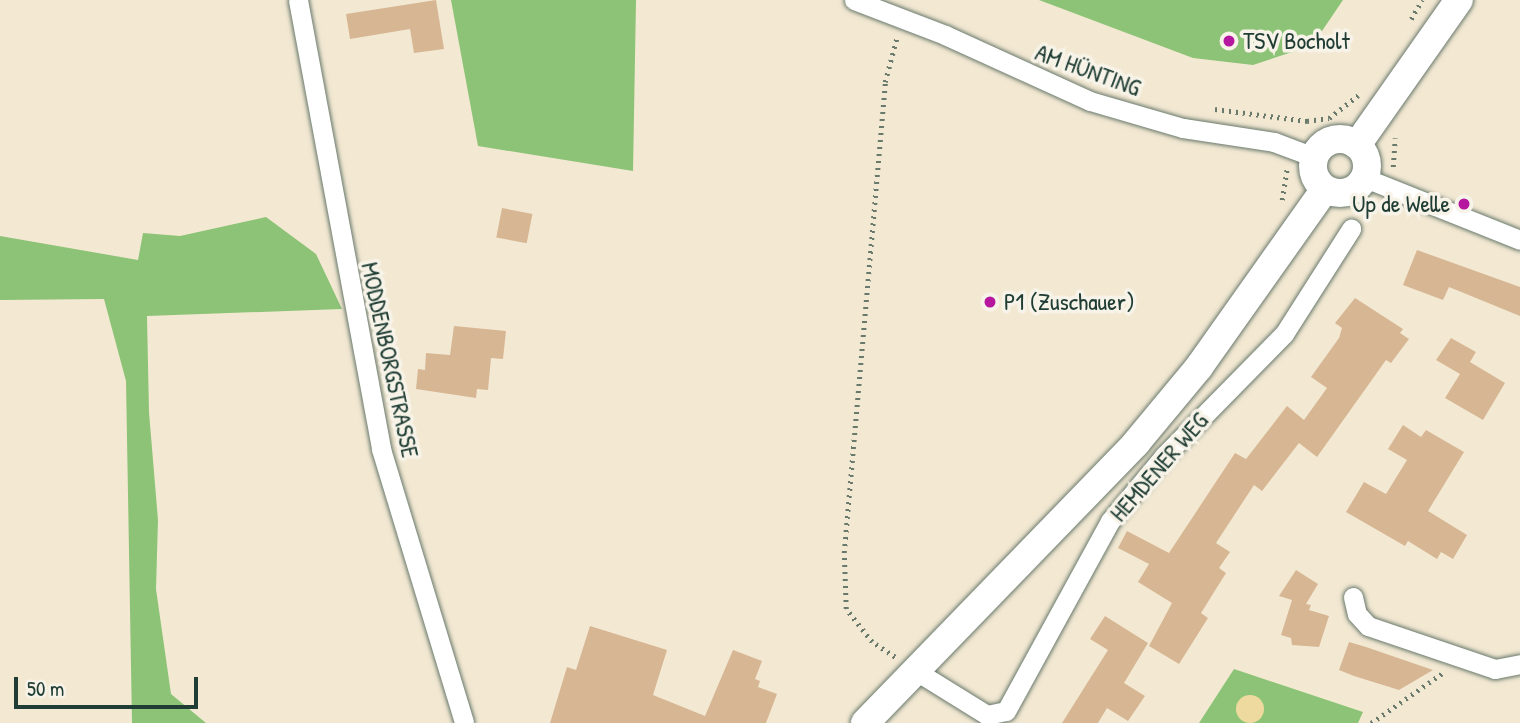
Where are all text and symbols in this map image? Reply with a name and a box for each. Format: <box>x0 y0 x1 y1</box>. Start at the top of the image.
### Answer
place label: TSV Bocholt <box>1243 27 1350 55</box>
marker: TSV Bocholt <box>1221 33 1237 49</box>
street label: AM HÜNTING <box>1031 38 1145 102</box>
place label: Up de Welle <box>1352 190 1450 218</box>
marker: Up de Welle <box>1456 196 1472 212</box>
street label: MODDENBORGSTRASSE <box>355 260 425 460</box>
place label: P1 (Zuschauer) <box>1004 288 1135 316</box>
marker: P1 (Zuschauer) <box>982 294 998 310</box>
street label: HEMDENER WEG <box>1104 407 1214 527</box>
scale bar <box>18 664 201 708</box>
text: 50 m <box>27 674 64 703</box>

